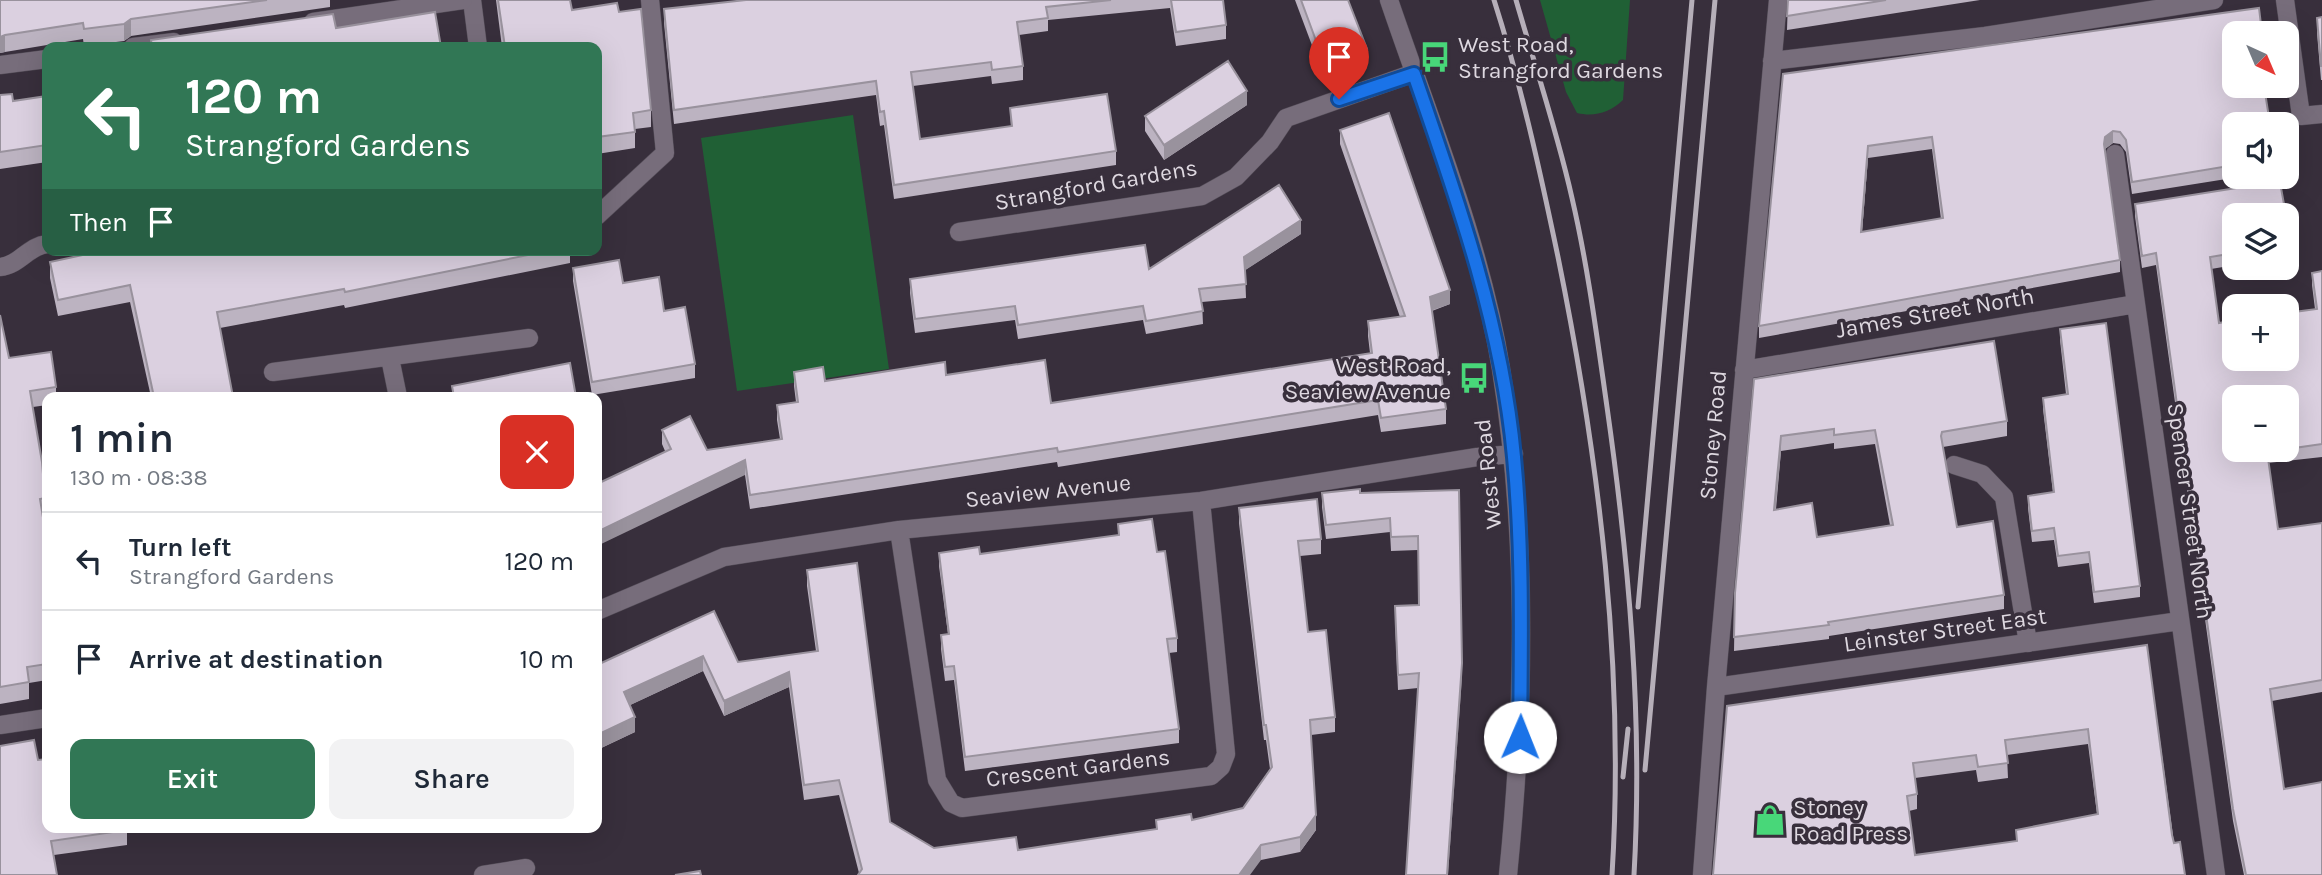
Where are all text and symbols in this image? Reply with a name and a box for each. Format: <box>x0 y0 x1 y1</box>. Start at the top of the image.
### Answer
north arrow <box>2222 21 2300 98</box>
map controls <box>2222 21 2299 462</box>
pin <box>1309 27 1369 99</box>
place label: West Road, Strangford Gardens <box>1458 31 1663 84</box>
icon: arrive <box>1320 38 1358 76</box>
bus stop icon: West Road, Strangford Gardens <box>1418 40 1452 74</box>
text: 120 m <box>185 68 322 125</box>
icon: left <box>70 70 161 161</box>
button: sound <box>2222 112 2299 189</box>
text: Strangford Gardens <box>185 127 471 164</box>
street label: Strangford Gardens <box>992 154 1200 216</box>
icon: arrive <box>142 203 180 241</box>
button: layers <box>2222 203 2299 280</box>
text: Then <box>70 207 128 238</box>
street label: James Street North <box>1834 282 2036 344</box>
button: + <box>2222 294 2299 371</box>
place label: West Road, Seaview Avenue <box>1285 352 1451 405</box>
bus stop icon: West Road, Seaview Avenue <box>1457 361 1491 395</box>
street label: Stoney Road <box>1694 369 1732 501</box>
button: − <box>2222 385 2299 462</box>
street label: Spencer Street North <box>2161 401 2219 621</box>
text: 1 min <box>70 413 174 463</box>
button: close <box>500 415 574 489</box>
street label: West Road <box>1469 418 1507 530</box>
text: 130 m · 08:38 <box>70 464 208 491</box>
street label: Seaview Avenue <box>964 469 1132 513</box>
text: Turn left <box>129 532 231 563</box>
icon: left <box>70 542 108 580</box>
text: 120 m <box>504 546 574 577</box>
text: Strangford Gardens <box>129 563 334 590</box>
street label: Leinster Street East <box>1842 602 2048 658</box>
icon: arrive <box>70 640 108 678</box>
text: Arrive at destination <box>129 644 383 675</box>
text: 10 m <box>519 644 574 675</box>
position arrow <box>1483 700 1557 774</box>
button: Exit <box>70 739 315 819</box>
button: Share <box>329 739 574 819</box>
street label: Crescent Gardens <box>984 743 1172 793</box>
place label: Stoney Road Press <box>1793 794 1908 847</box>
shop icon: Stoney Road Press <box>1753 803 1787 837</box>

